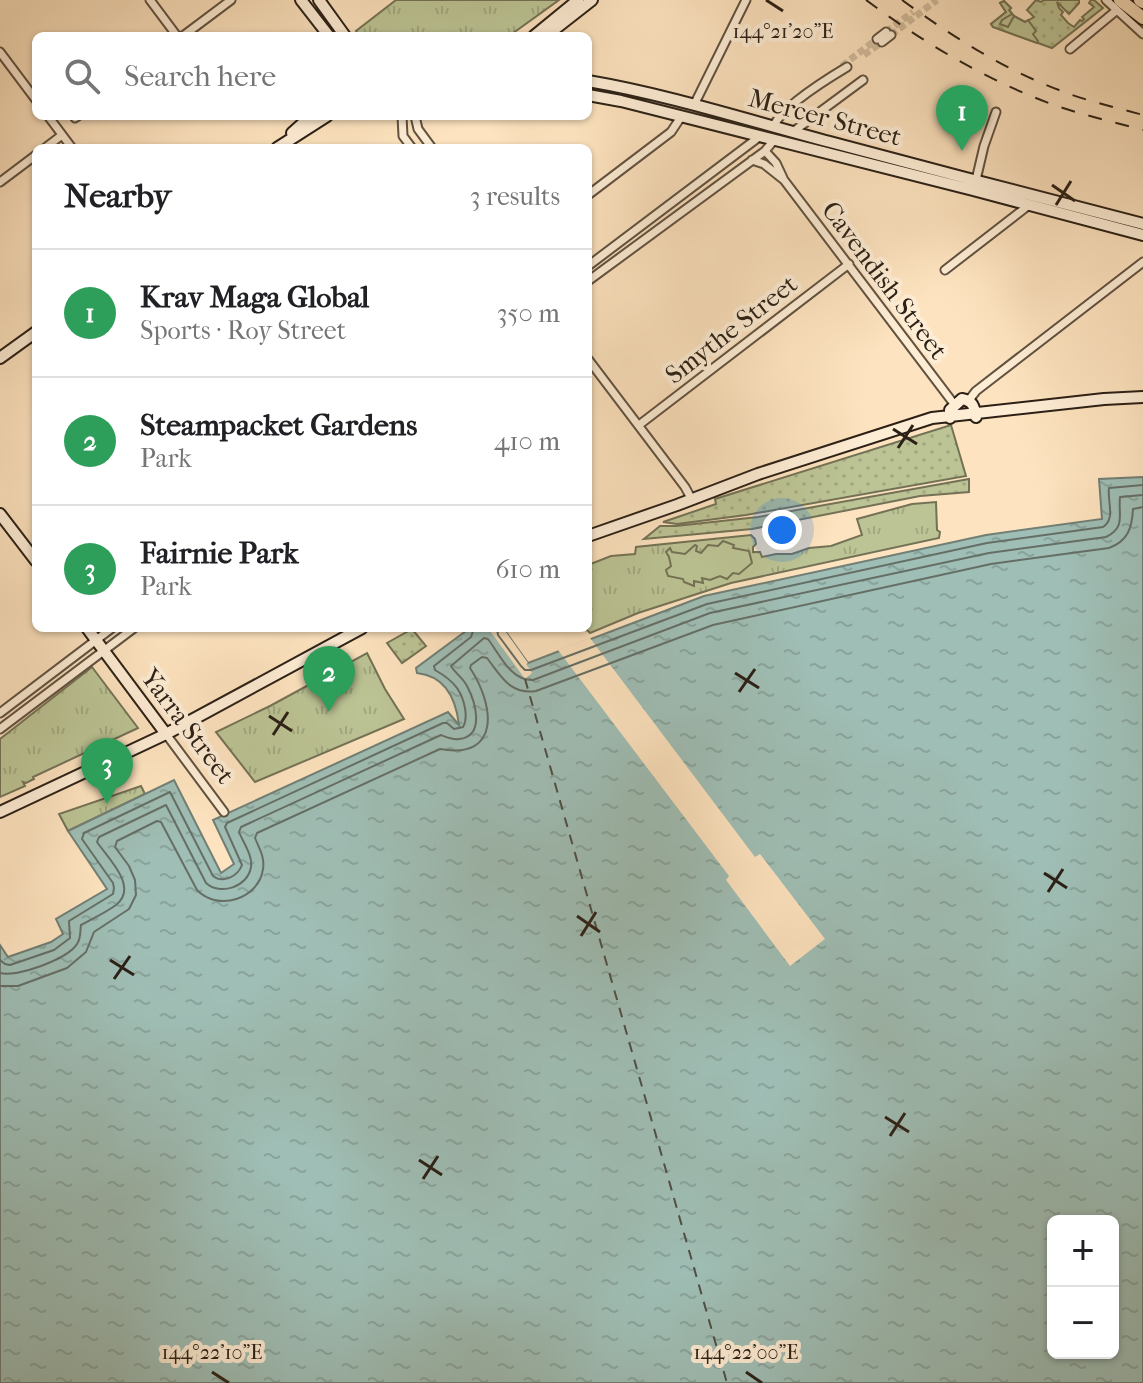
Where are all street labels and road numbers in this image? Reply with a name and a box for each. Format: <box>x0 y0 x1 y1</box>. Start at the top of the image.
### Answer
street label: Mercer Street <box>745 82 905 153</box>
street label: Cavendish Street <box>815 195 954 366</box>
street label: Smythe Street <box>659 268 804 391</box>
street label: Yarra Street <box>134 662 241 791</box>

